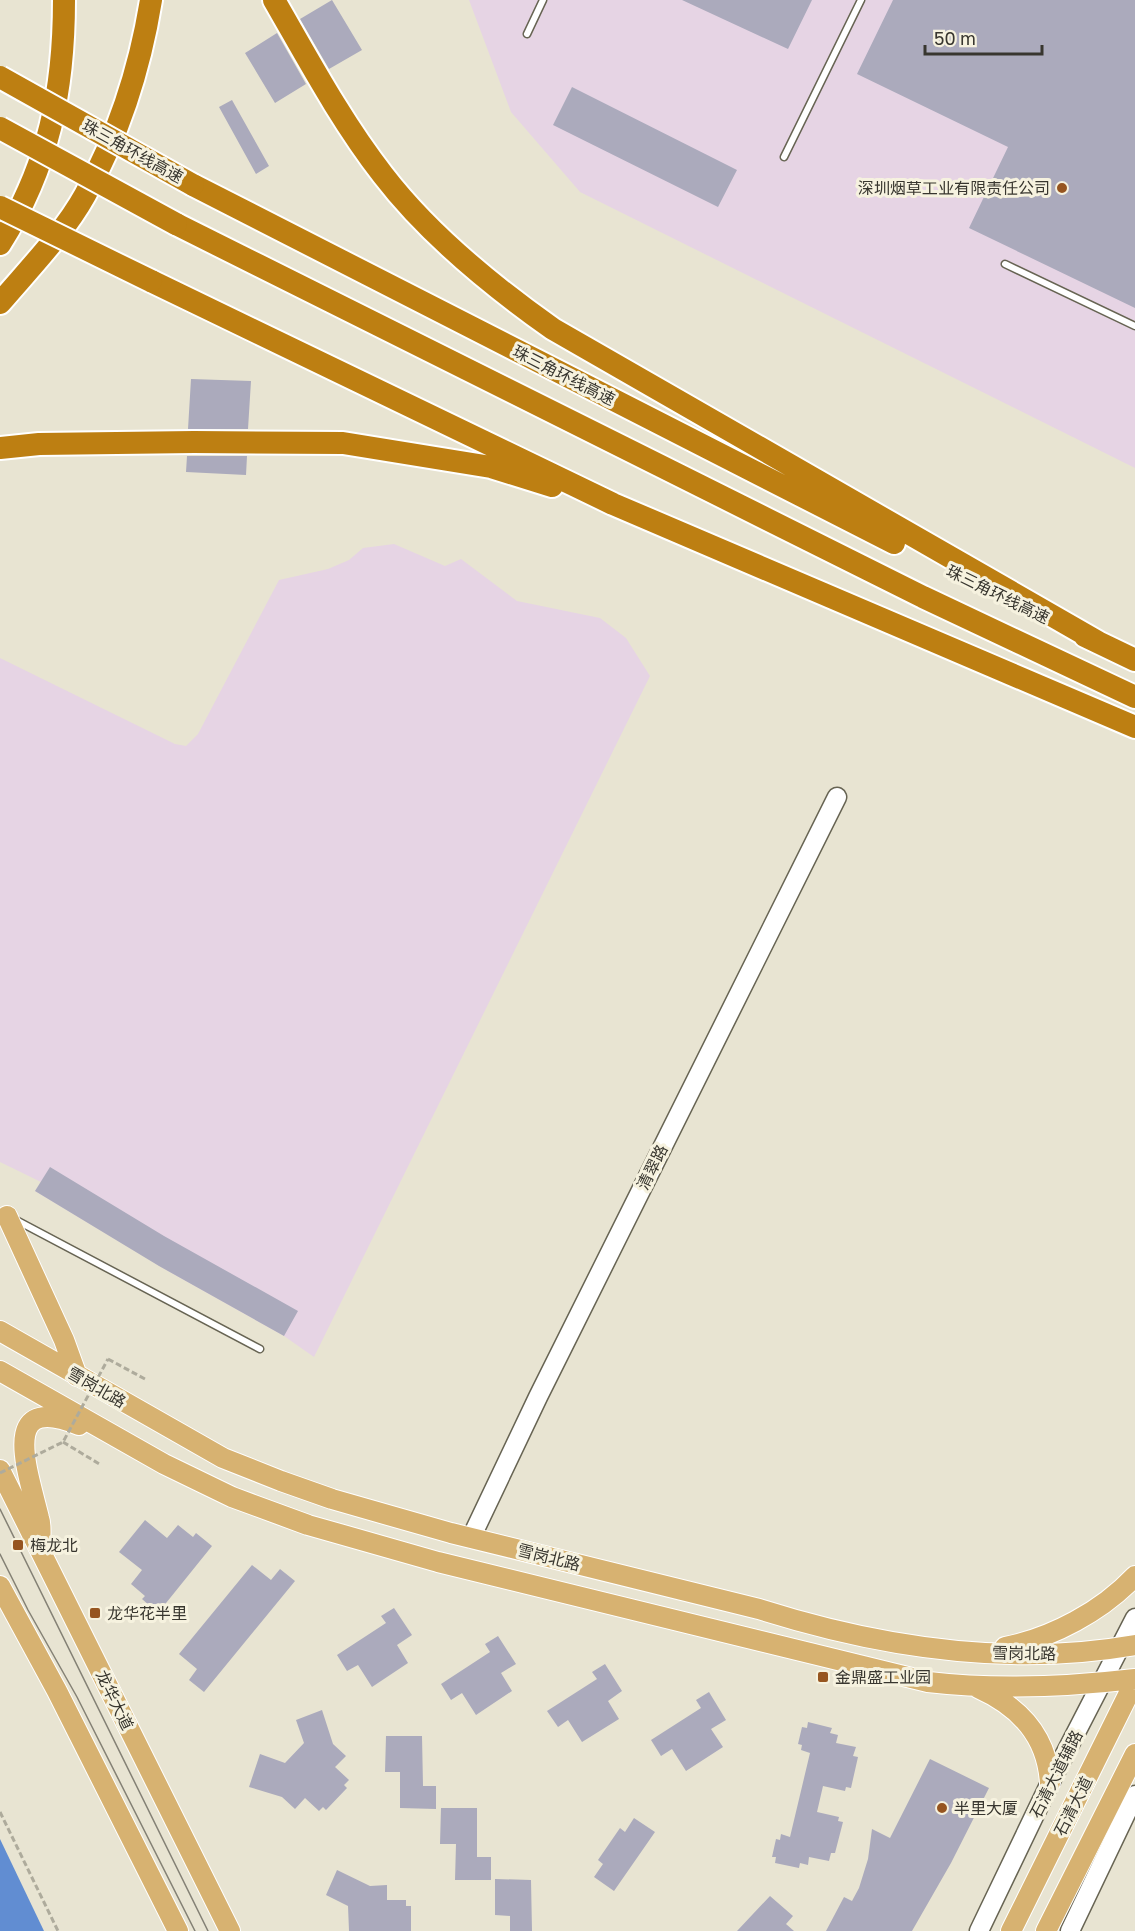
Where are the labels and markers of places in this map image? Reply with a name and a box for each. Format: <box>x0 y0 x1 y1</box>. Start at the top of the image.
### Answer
place label: 深圳烟草工业有限责任公司 <box>858 178 1050 198</box>
marker: 深圳烟草工业有限责任公司 <box>1055 181 1069 195</box>
place label: 梅龙北 <box>30 1535 78 1555</box>
marker: 梅龙北 <box>11 1538 25 1552</box>
place label: 龙华花半里 <box>107 1603 187 1623</box>
marker: 龙华花半里 <box>88 1606 102 1620</box>
place label: 金鼎盛工业园 <box>835 1667 931 1687</box>
marker: 金鼎盛工业园 <box>816 1670 830 1684</box>
place label: 半里大厦 <box>954 1798 1018 1818</box>
marker: 半里大厦 <box>935 1801 949 1815</box>

